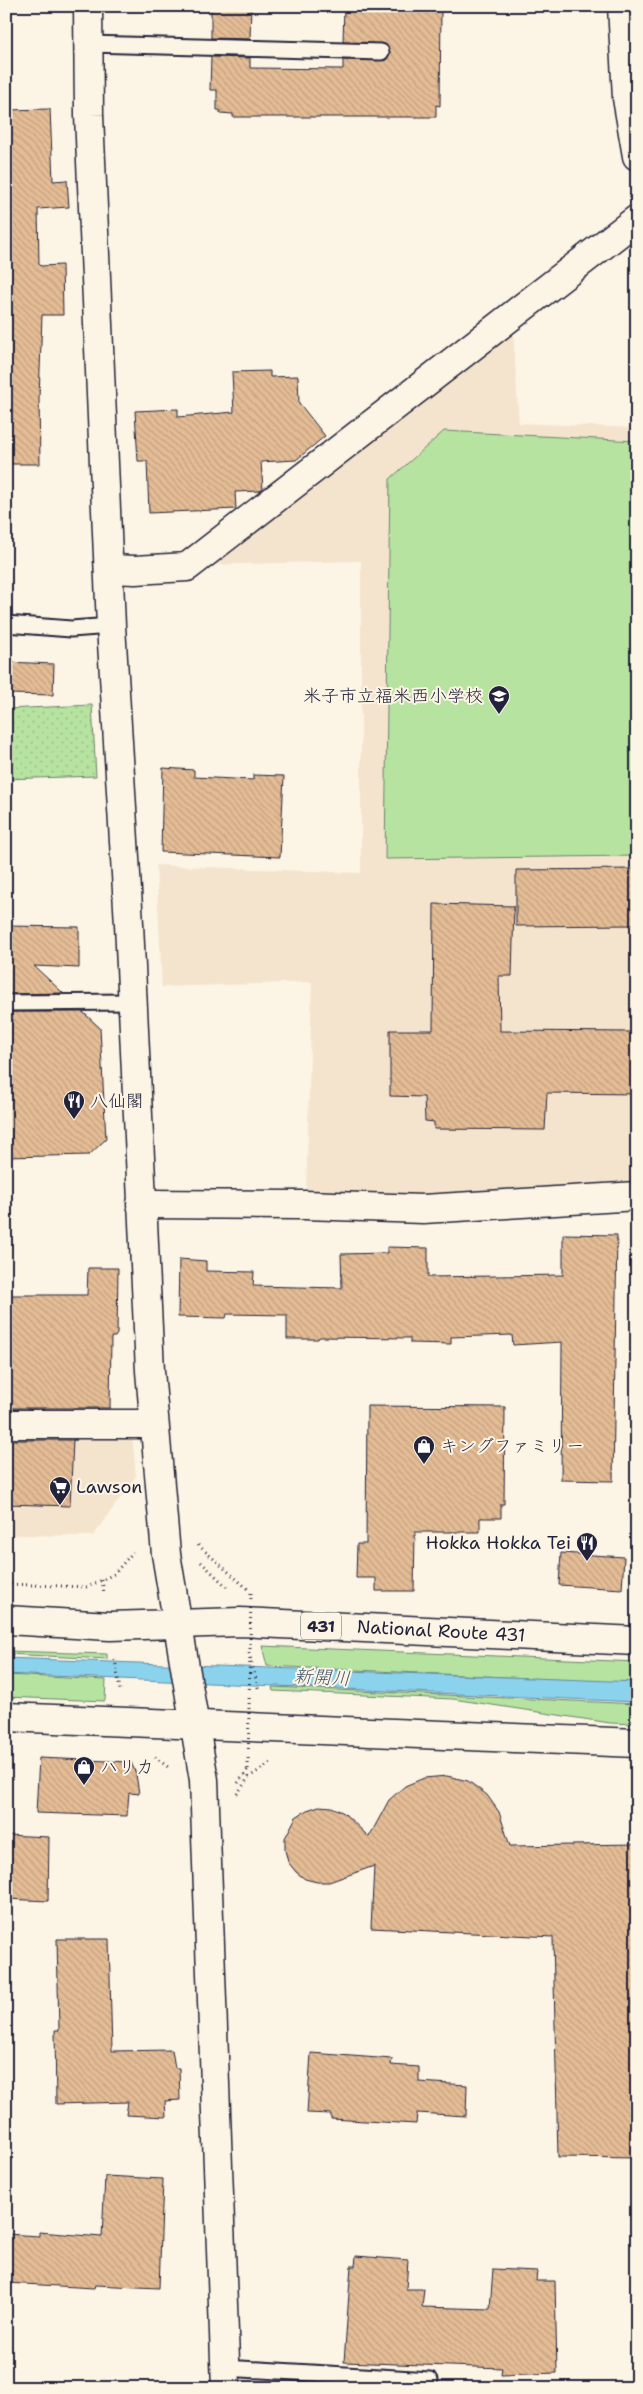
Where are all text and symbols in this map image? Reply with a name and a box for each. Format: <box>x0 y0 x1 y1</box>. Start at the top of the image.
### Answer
place label: 米子市立福米西小学校 <box>303 684 483 708</box>
school or university icon: 米子市立福米西小学校 <box>487 684 511 715</box>
restaurant icon: 八仙閣 <box>62 1089 86 1120</box>
place label: 八仙閣 <box>90 1089 144 1113</box>
shop icon: キングファミリー <box>412 1434 436 1465</box>
place label: キングファミリー <box>440 1434 584 1458</box>
supermarket icon: Lawson <box>48 1475 72 1506</box>
place label: Lawson <box>76 1475 142 1499</box>
place label: Hokka Hokka Tei <box>425 1531 571 1555</box>
restaurant icon: Hokka Hokka Tei <box>575 1531 599 1562</box>
road number: 431 <box>301 1612 341 1640</box>
street label: National Route 431 <box>356 1615 526 1647</box>
water label: 新開川 <box>293 1663 351 1691</box>
shop icon: ハリカ <box>72 1755 96 1786</box>
place label: ハリカ <box>100 1755 154 1779</box>

